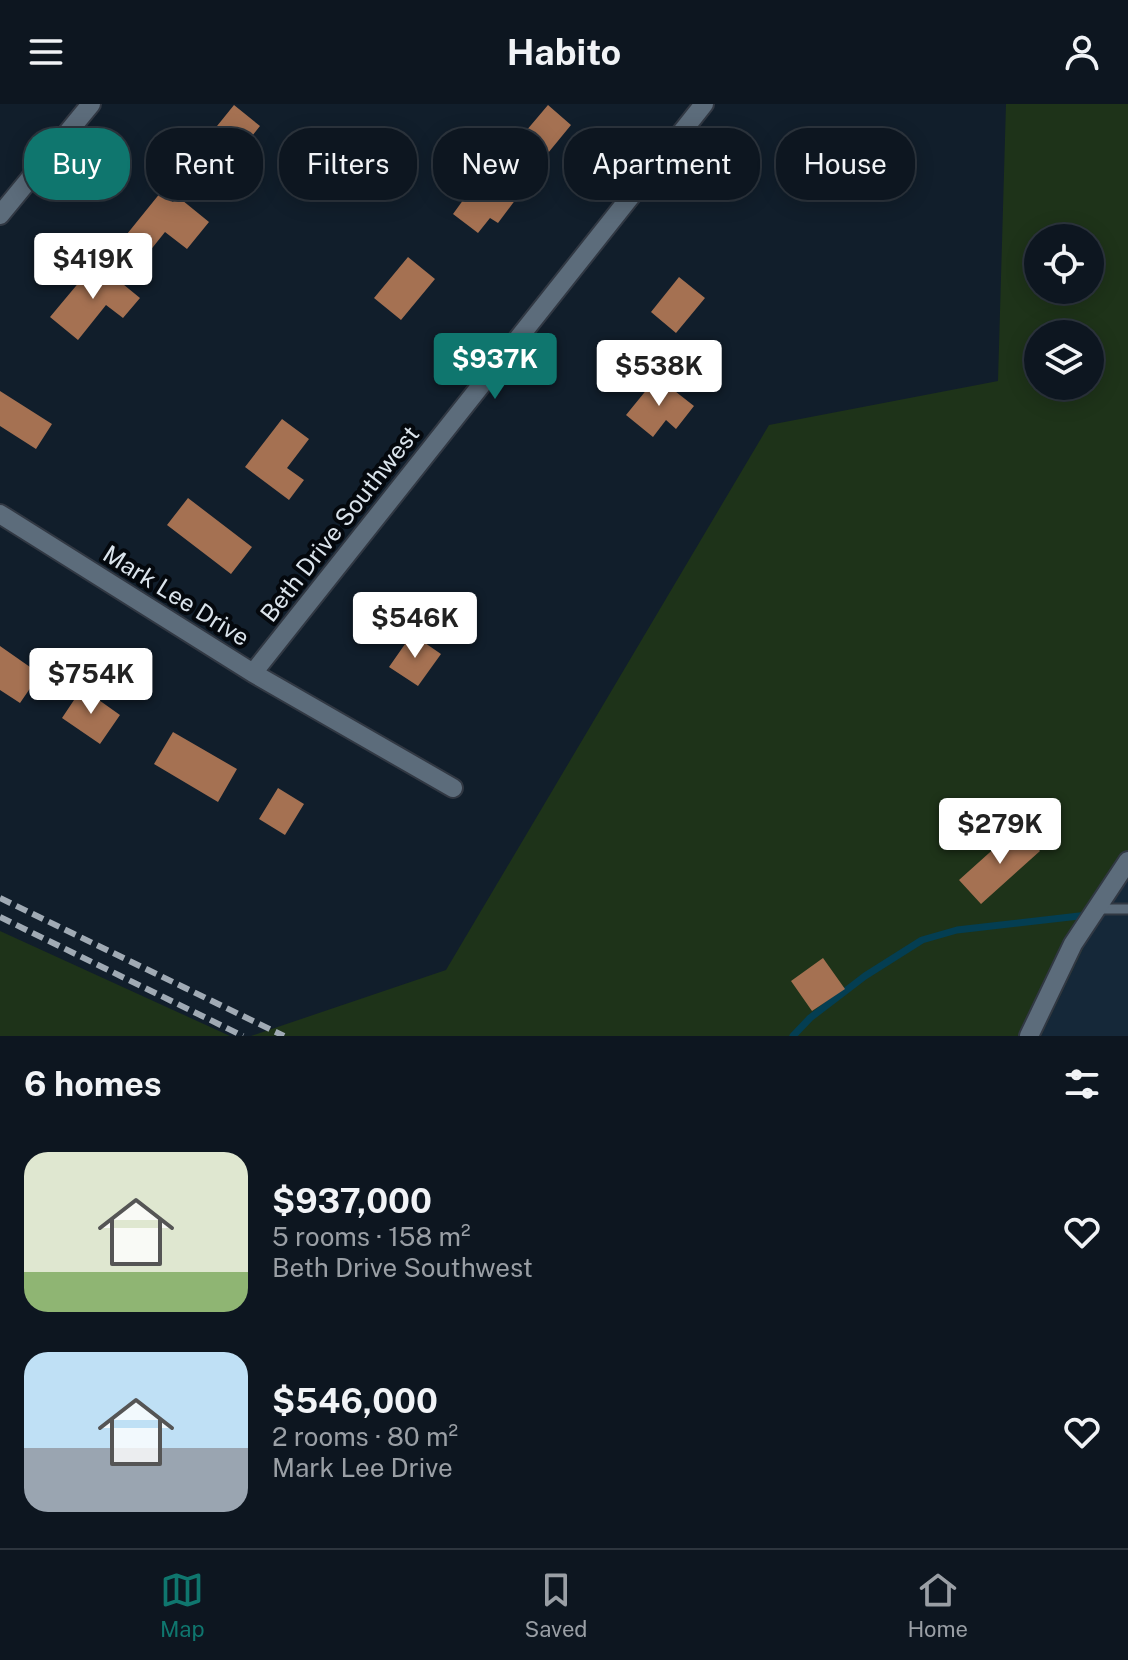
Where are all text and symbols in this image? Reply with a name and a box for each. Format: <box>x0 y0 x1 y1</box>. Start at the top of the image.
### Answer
icon: menu <box>24 30 68 74</box>
icon: person <box>1060 30 1104 74</box>
text: Habito <box>507 31 621 73</box>
chip: Buy <box>24 128 130 200</box>
chip: Rent <box>146 128 263 200</box>
chip: Filters <box>279 128 417 200</box>
chip: New <box>433 128 548 200</box>
chip: Apartment <box>564 128 760 200</box>
chip: House <box>776 128 915 200</box>
map controls <box>1024 224 1104 400</box>
button: locate <box>1024 224 1104 304</box>
pin: $419K <box>37 233 149 301</box>
text: $419K <box>52 243 134 274</box>
button: layers <box>1024 320 1104 400</box>
pin: $937K <box>439 333 551 401</box>
pin: $538K <box>603 340 715 408</box>
text: $937K <box>452 343 538 374</box>
text: $538K <box>615 350 703 381</box>
street label: Beth Drive Southwest <box>254 420 424 627</box>
street label: Mark Lee Drive <box>98 539 255 651</box>
pin: $546K <box>359 592 471 660</box>
text: $546K <box>371 602 459 633</box>
pin: $754K <box>35 648 147 716</box>
text: $754K <box>47 658 135 689</box>
pin: $279K <box>944 798 1056 866</box>
text: $279K <box>957 808 1043 839</box>
icon: filters <box>1060 1062 1104 1106</box>
text: 6 homes <box>24 1064 162 1104</box>
text: $937,000 <box>272 1181 432 1221</box>
icon: home <box>88 1184 184 1280</box>
icon: heart <box>1060 1210 1104 1254</box>
text: 5 rooms · 158 m² <box>272 1221 471 1252</box>
text: Beth Drive Southwest <box>272 1252 533 1283</box>
text: $546,000 <box>272 1381 438 1421</box>
icon: home <box>88 1384 184 1480</box>
icon: heart <box>1060 1410 1104 1454</box>
text: 2 rooms · 80 m² <box>272 1421 458 1452</box>
text: Mark Lee Drive <box>272 1452 453 1483</box>
tab: Map <box>160 1568 205 1642</box>
tab: Saved <box>525 1568 587 1642</box>
tab: Home <box>907 1568 968 1642</box>

